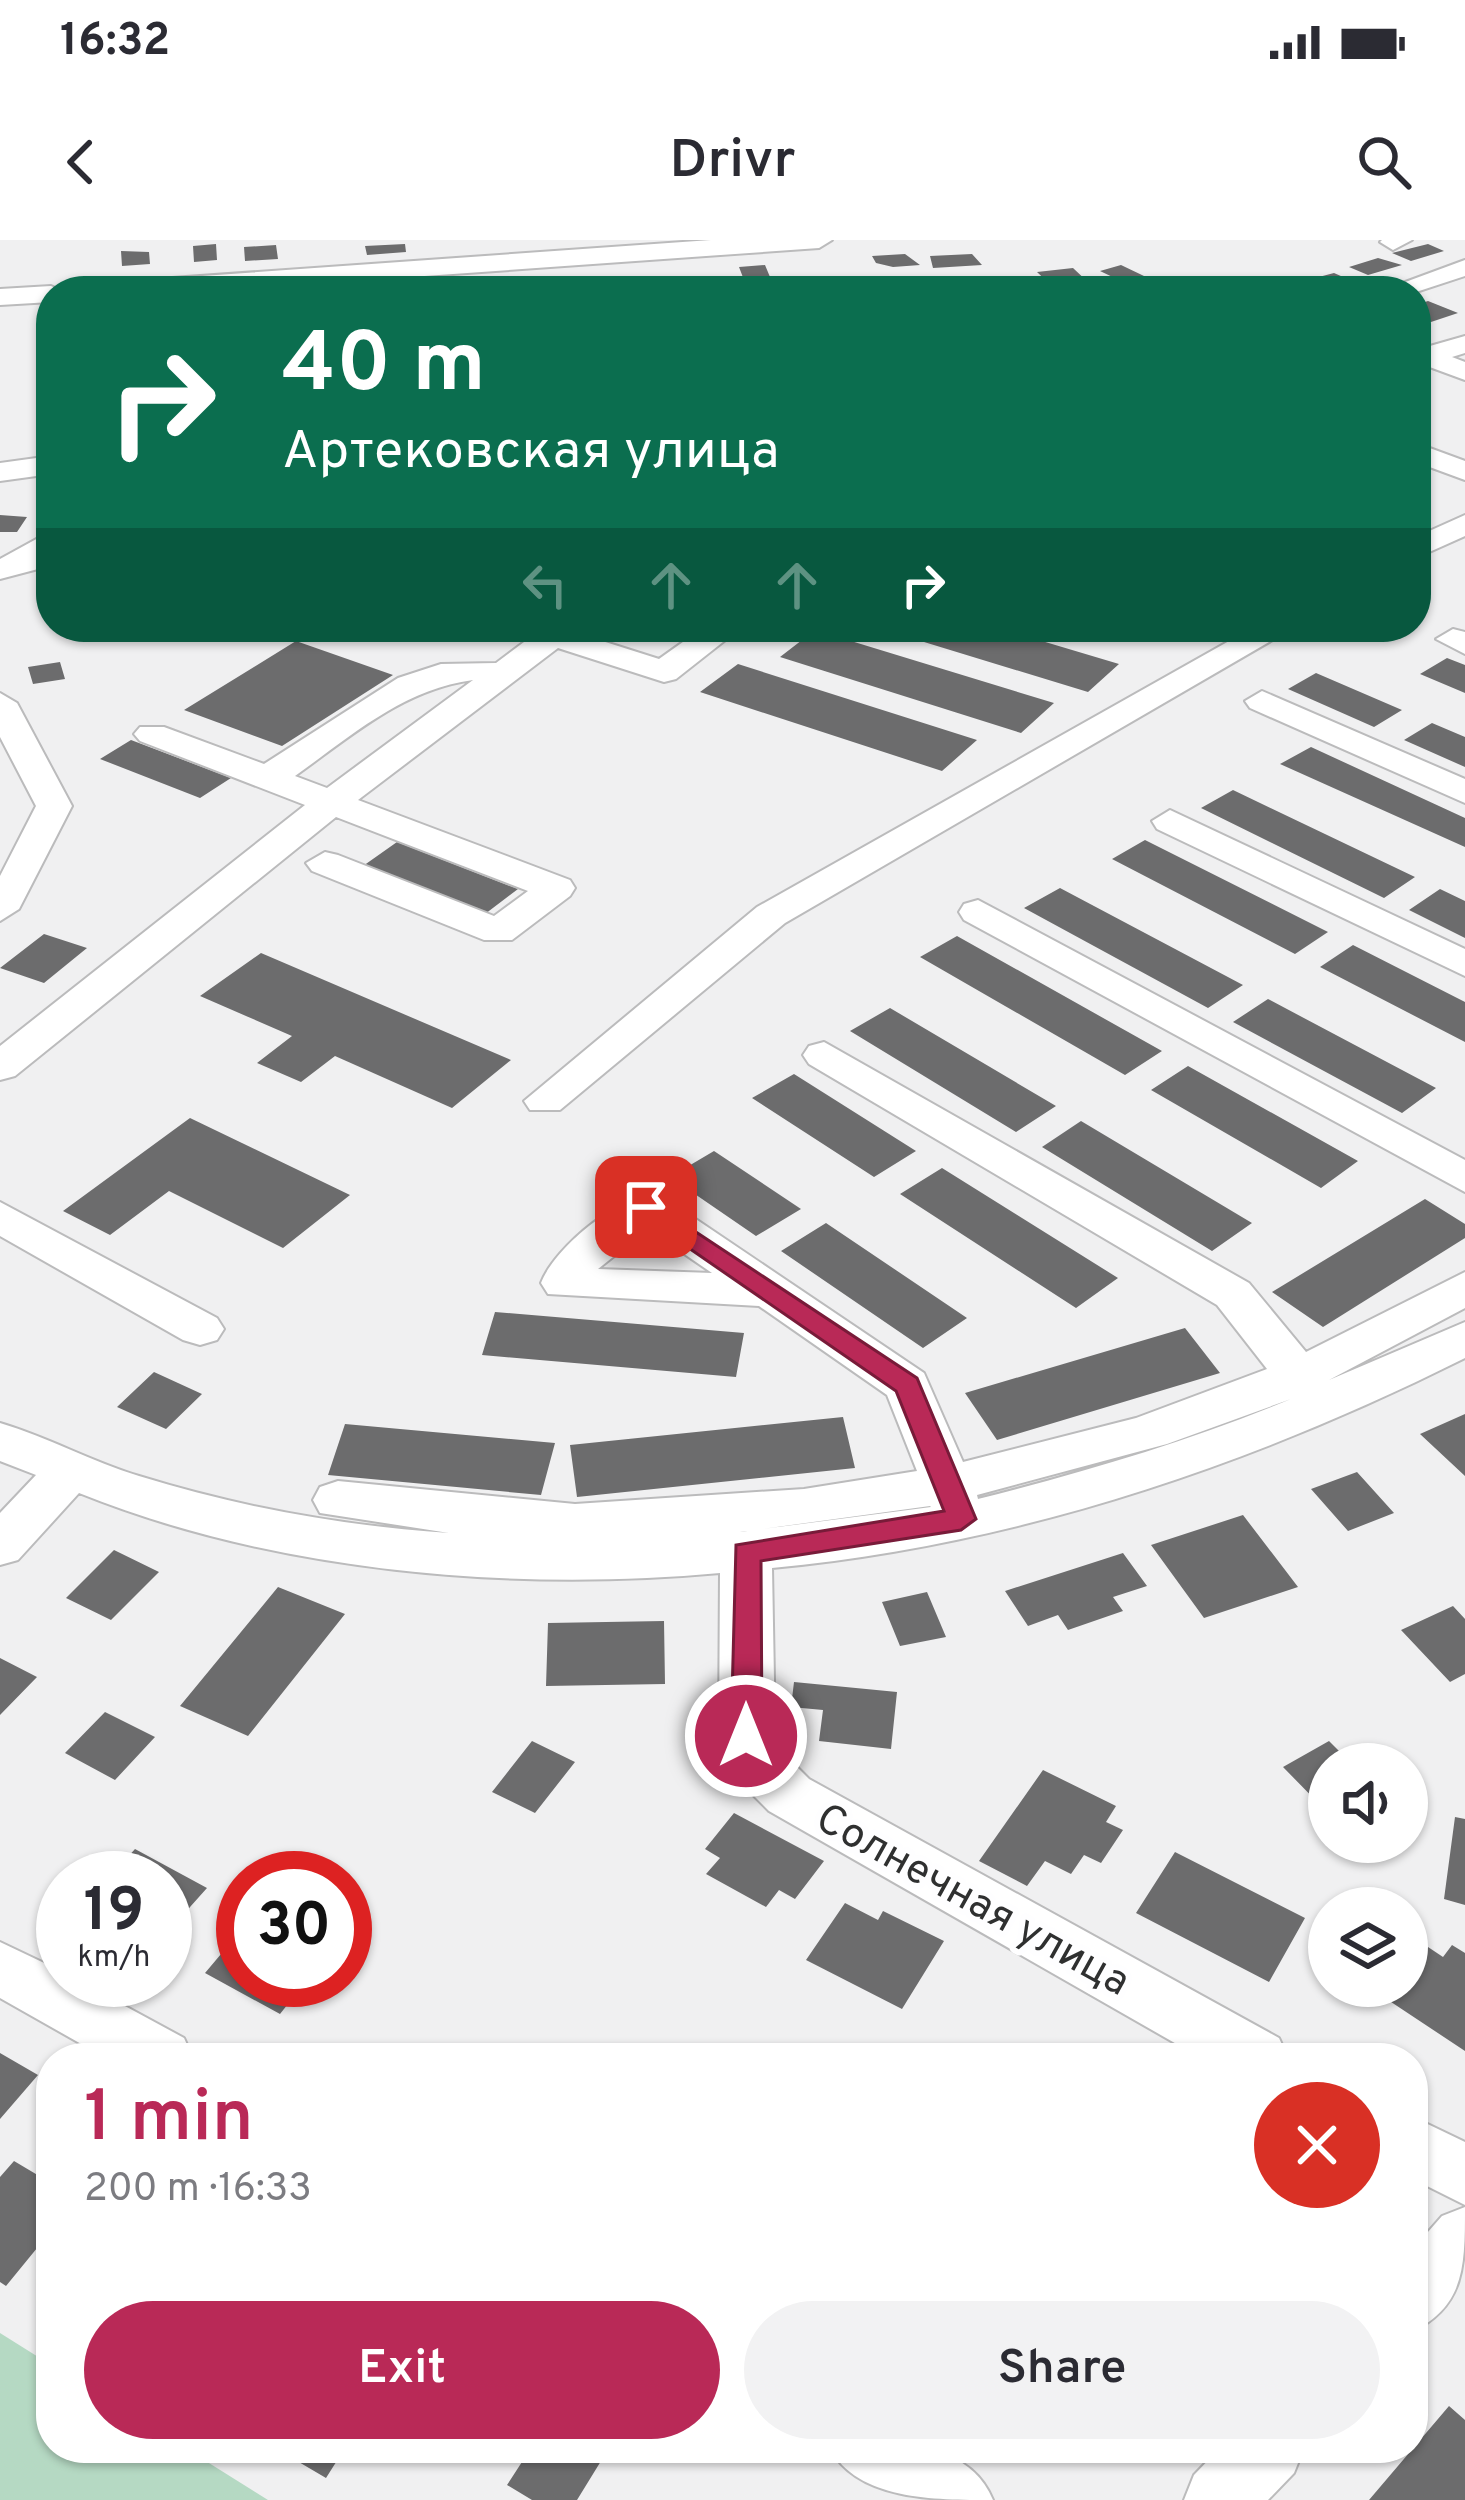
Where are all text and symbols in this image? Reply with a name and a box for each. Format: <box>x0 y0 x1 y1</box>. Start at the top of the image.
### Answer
text: 16:32 <box>60 14 170 71</box>
text: Drivr <box>669 128 796 197</box>
icon: back <box>48 129 114 195</box>
icon: search <box>1351 129 1417 195</box>
text: 40 m <box>282 315 486 421</box>
icon: right <box>84 324 240 480</box>
text: Артековская улица <box>282 419 779 488</box>
icon: left <box>512 552 578 618</box>
icon: ahead <box>638 552 704 618</box>
icon: ahead <box>764 552 830 618</box>
icon: right <box>890 552 956 618</box>
pin <box>595 1156 697 1258</box>
icon: arrive <box>613 1174 679 1240</box>
position arrow <box>683 1673 809 1799</box>
map controls <box>1308 1743 1428 2007</box>
button: sound <box>1308 1743 1428 1863</box>
street label: Солнечная улица <box>806 1794 1138 2010</box>
speed limit sign: 30 <box>216 1851 372 2007</box>
text: 19 <box>84 1876 144 1952</box>
button: layers <box>1308 1887 1428 2007</box>
text: km/h <box>78 1940 150 1977</box>
text: 1 min <box>84 2075 254 2167</box>
button: close <box>1254 2082 1380 2208</box>
text: 200 m · 16:33 <box>84 2166 312 2215</box>
button: Exit <box>84 2301 720 2439</box>
button: Share <box>744 2301 1380 2439</box>

